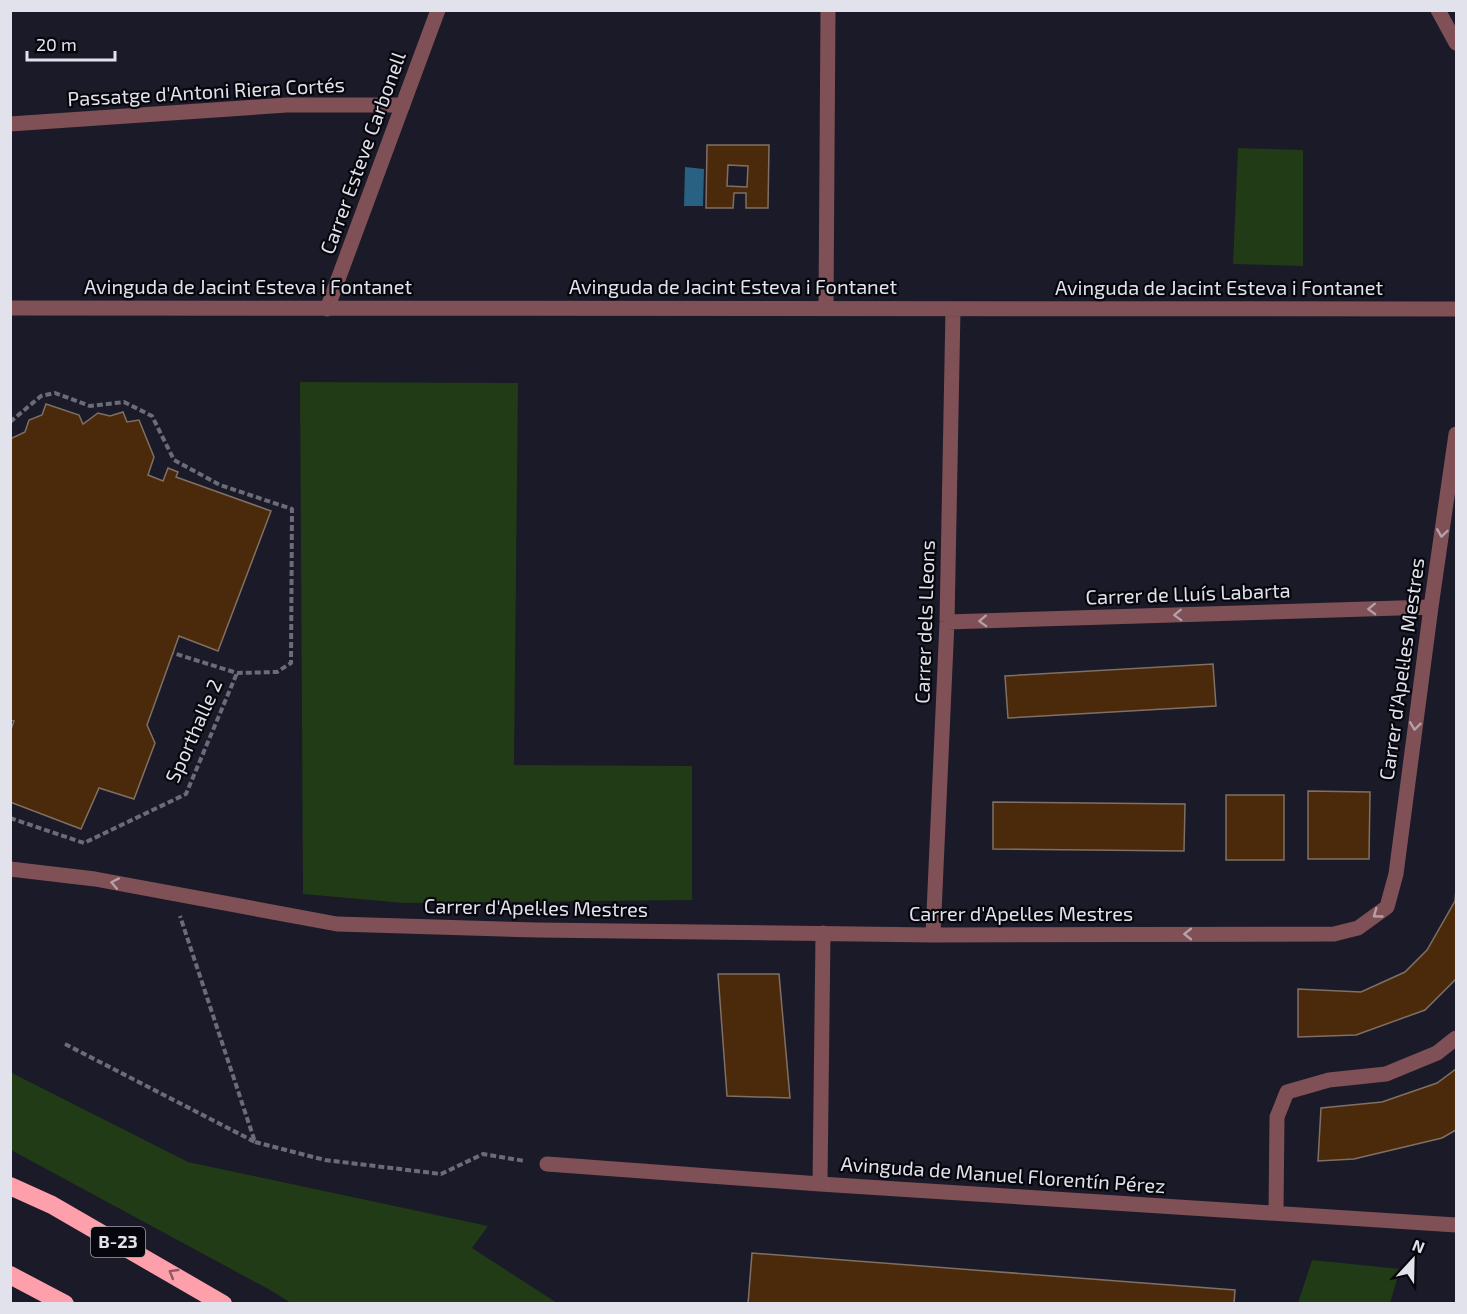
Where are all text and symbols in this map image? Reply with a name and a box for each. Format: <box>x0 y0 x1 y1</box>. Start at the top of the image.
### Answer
scale bar <box>27 24 116 62</box>
text: 20 m <box>36 33 77 55</box>
street label: Carrer Esteve Carbonell <box>314 48 410 257</box>
street label: Passatge d'Antoni Riera Cortés <box>67 72 345 110</box>
street label: Avinguda de Jacint Esteva i Fontanet <box>84 274 412 298</box>
street label: Avinguda de Jacint Esteva i Fontanet <box>569 274 897 298</box>
street label: Avinguda de Jacint Esteva i Fontanet <box>1055 275 1383 299</box>
one-way arrow <box>1436 529 1448 538</box>
street label: Carrer dels Lleons <box>909 540 939 704</box>
street label: Carrer d'Apel·les Mestres <box>1374 556 1428 782</box>
street label: Carrer de Lluís Labarta <box>1085 577 1291 609</box>
one-way arrow <box>1368 602 1377 615</box>
one-way arrow <box>1173 609 1182 621</box>
one-way arrow <box>978 615 987 628</box>
street label: Sporthalle 2 <box>160 675 227 786</box>
one-way arrow <box>1410 722 1422 731</box>
one-way arrow <box>110 877 120 890</box>
street label: Carrer d'Apel·les Mestres <box>424 893 648 921</box>
street label: Carrer d'Apel·les Mestres <box>909 901 1133 925</box>
one-way arrow <box>1373 907 1384 918</box>
one-way arrow <box>1183 928 1192 941</box>
street label: Avinguda de Manuel Florentín Pérez <box>840 1151 1166 1197</box>
road number: B-23 <box>91 1227 145 1257</box>
north arrow <box>1383 1230 1443 1290</box>
text: N <box>1410 1235 1428 1257</box>
one-way arrow <box>169 1269 179 1281</box>

